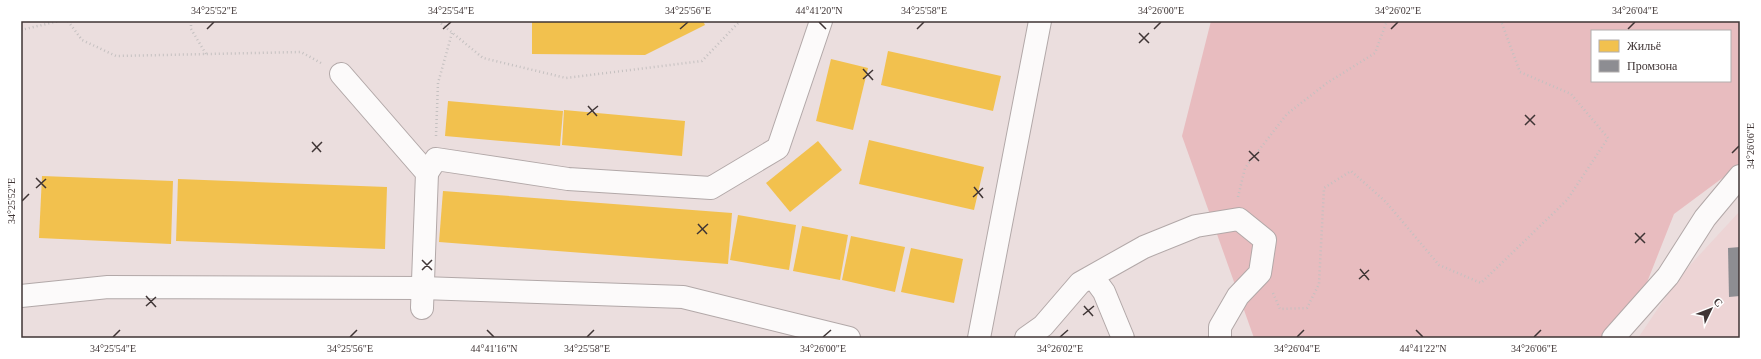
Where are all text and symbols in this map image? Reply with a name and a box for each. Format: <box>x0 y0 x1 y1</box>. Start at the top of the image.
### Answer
text: 34°25'52"E <box>191 5 237 16</box>
text: 34°25'54"E <box>428 5 474 16</box>
text: 34°25'56"E <box>665 5 711 16</box>
text: 44°41'20"N <box>795 5 843 16</box>
text: 34°25'58"E <box>901 5 947 16</box>
text: 34°26'00"E <box>1138 5 1184 16</box>
text: 34°26'02"E <box>1375 5 1421 16</box>
text: 34°26'04"E <box>1612 5 1658 16</box>
legend <box>1591 30 1731 82</box>
text: Жильё <box>1627 39 1661 53</box>
text: Промзона <box>1627 59 1678 73</box>
text: 34°26'06"E <box>1745 123 1756 169</box>
text: 34°25'52"E <box>6 178 17 224</box>
north arrow <box>1691 289 1731 329</box>
text: С <box>1711 295 1725 309</box>
text: 34°25'54"E <box>90 343 136 354</box>
text: 34°25'56"E <box>327 343 373 354</box>
text: 44°41'16"N <box>470 343 518 354</box>
text: 34°25'58"E <box>564 343 610 354</box>
text: 34°26'00"E <box>800 343 846 354</box>
text: 34°26'02"E <box>1037 343 1083 354</box>
text: 34°26'04"E <box>1274 343 1320 354</box>
text: 44°41'22"N <box>1399 343 1447 354</box>
text: 34°26'06"E <box>1511 343 1557 354</box>

